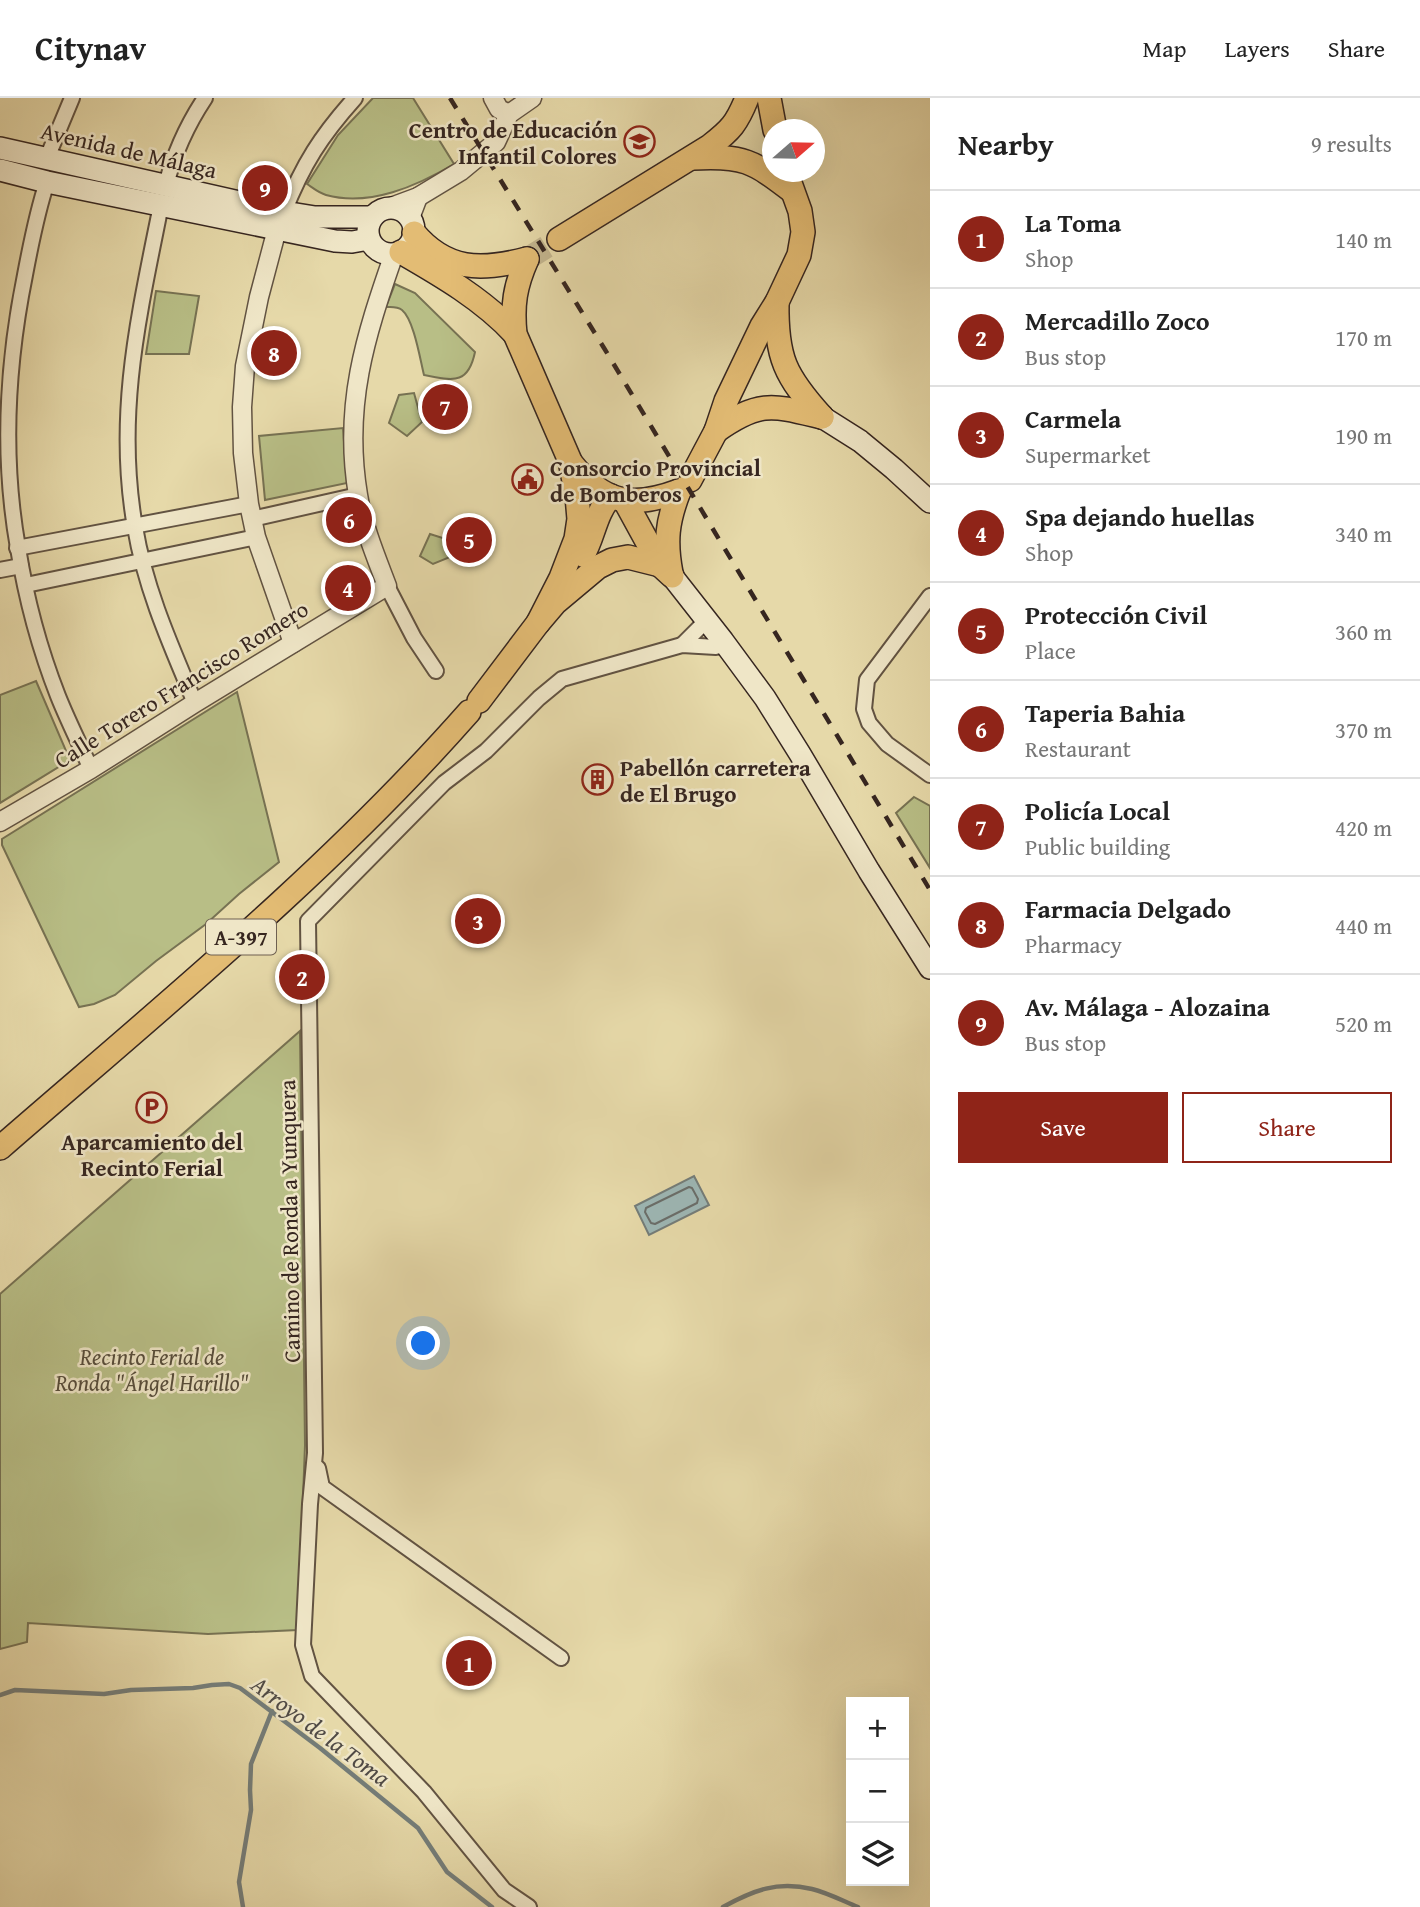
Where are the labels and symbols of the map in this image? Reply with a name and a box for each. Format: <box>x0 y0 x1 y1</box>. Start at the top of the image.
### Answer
place label: Centro de Educación Infantil Colores <box>409 113 617 172</box>
street label: Avenida de Málaga <box>38 114 220 186</box>
north arrow <box>762 119 825 182</box>
school or university icon: Centro de Educación Infantil Colores <box>623 125 657 159</box>
pin: 9 <box>242 162 288 214</box>
pin: 8 <box>251 327 297 379</box>
pin: 7 <box>422 381 468 433</box>
place label: Consorcio Provincial de Bomberos <box>550 451 761 510</box>
public building icon: Consorcio Provincial de Bomberos <box>510 463 544 497</box>
pin: 6 <box>326 494 372 546</box>
pin: 5 <box>446 514 492 566</box>
pin: 4 <box>325 562 371 614</box>
street label: Calle Torero Francisco Romero <box>48 592 314 776</box>
place label: Pabellón carretera de El Brugo <box>620 751 811 810</box>
building icon: Pabellón carretera de El Brugo <box>580 763 614 797</box>
pin: 3 <box>455 895 501 947</box>
road number: A-397 <box>206 920 276 954</box>
pin: 2 <box>279 951 325 1003</box>
street label: Camino de Ronda a Yunquera <box>270 1079 308 1363</box>
parking icon: Aparcamiento del Recinto Ferial <box>135 1090 169 1124</box>
place label: Aparcamiento del Recinto Ferial <box>61 1125 243 1184</box>
your location <box>406 1326 440 1360</box>
park label: Recinto Ferial de Ronda "Ángel Harillo" <box>54 1340 249 1399</box>
pin: 1 <box>446 1637 492 1689</box>
water label: Arroyo de la Toma <box>243 1666 398 1795</box>

